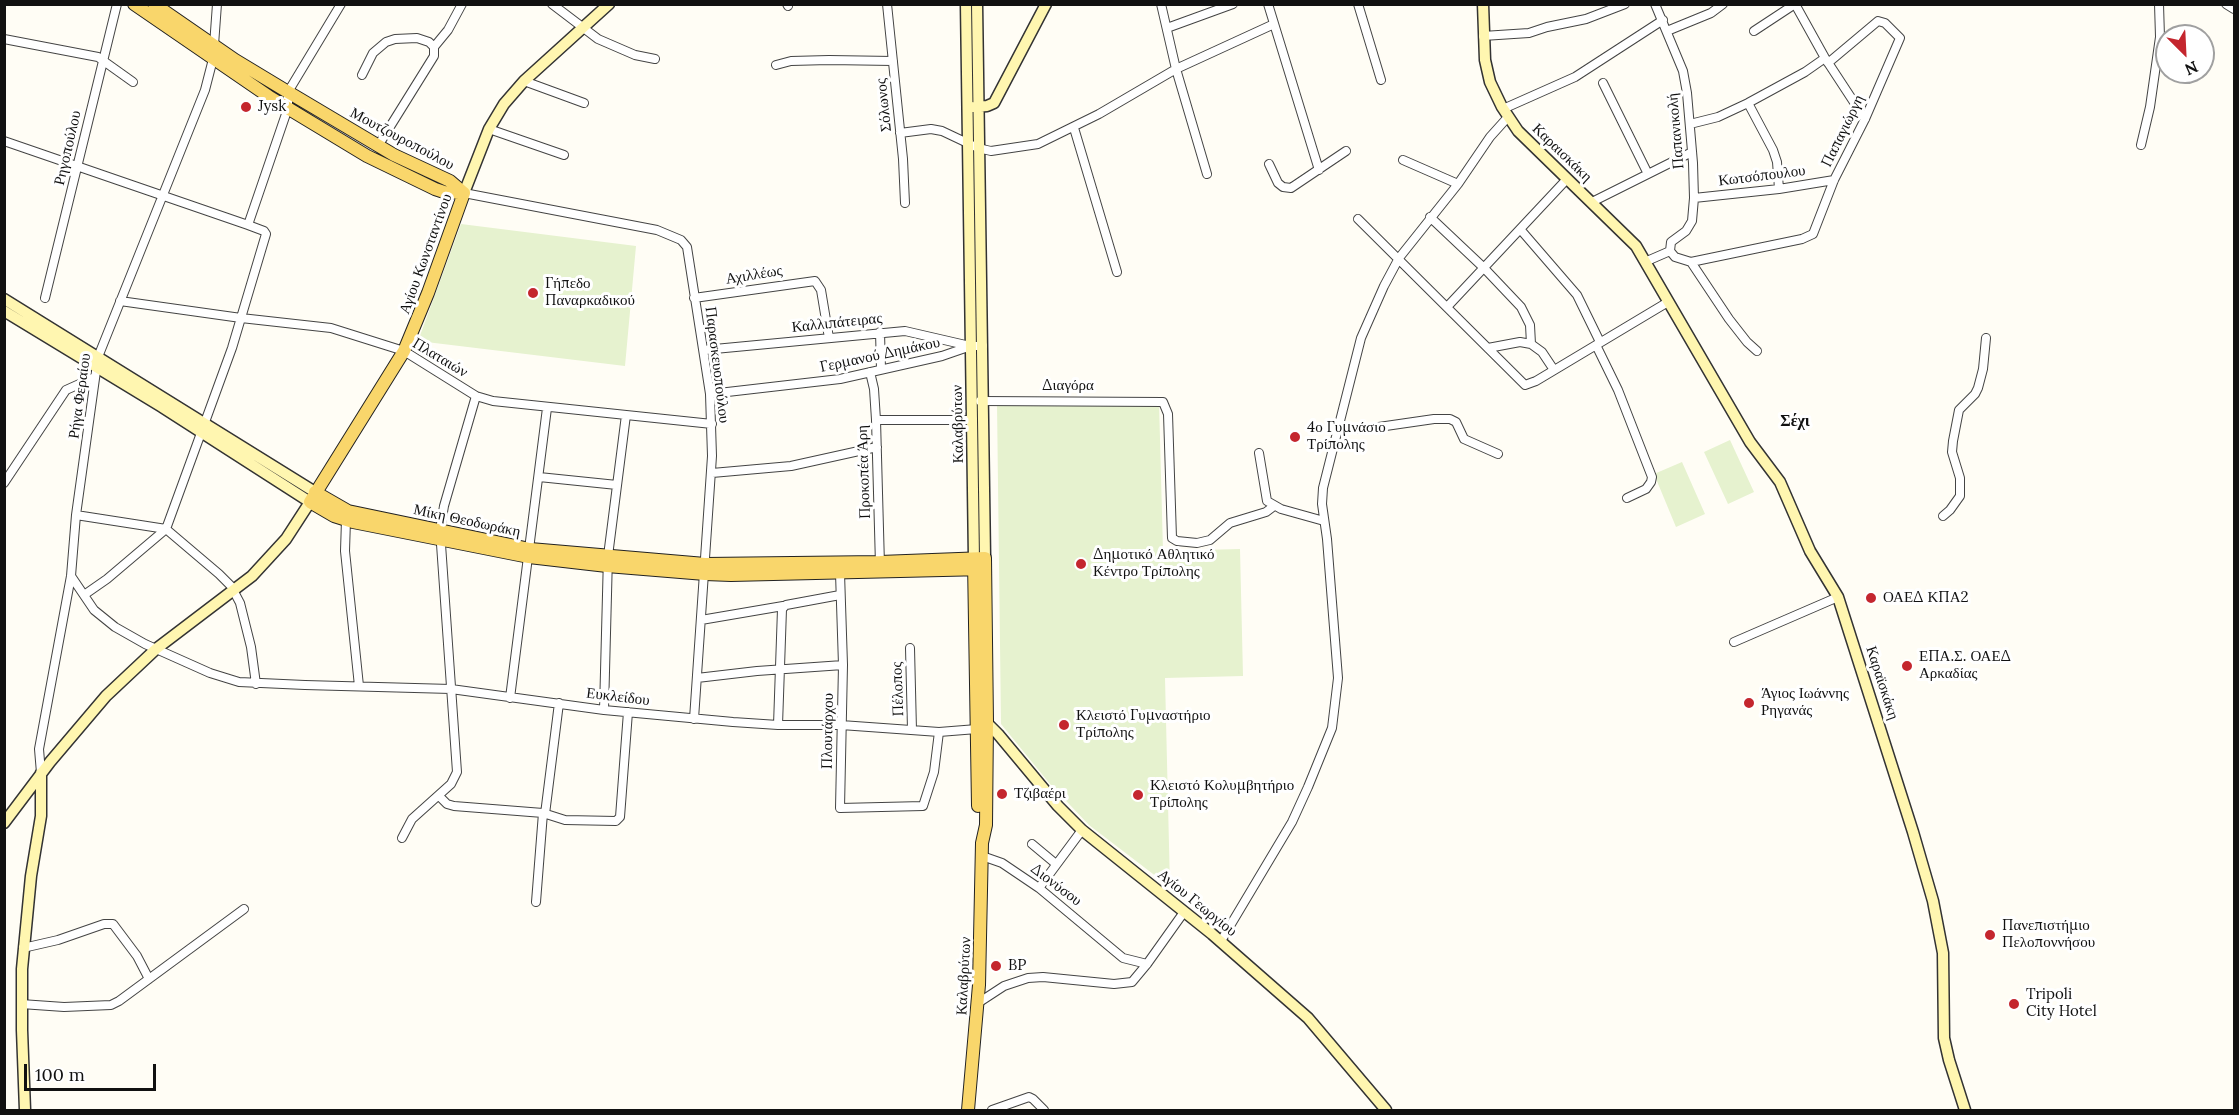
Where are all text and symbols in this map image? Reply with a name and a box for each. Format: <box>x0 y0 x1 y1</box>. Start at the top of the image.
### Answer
north arrow <box>2155 24 2215 84</box>
text: N <box>2182 57 2201 80</box>
street label: Σόλωνος <box>872 77 896 133</box>
street label: Παπανικολή <box>1664 92 1688 170</box>
street label: Παπαγιώργη <box>1818 92 1868 170</box>
place label: Jysk <box>258 98 286 116</box>
marker: Jysk <box>239 100 253 114</box>
street label: Μουτζουροπούλου <box>347 104 457 174</box>
street label: Ρηγοπούλου <box>51 109 85 187</box>
street label: Καραισκάκη <box>1528 120 1596 186</box>
street label: Κωτσόπουλου <box>1717 162 1807 190</box>
street label: Αγίου Κωνσταντίνου <box>396 191 456 317</box>
street label: Αχιλλέως <box>724 262 784 288</box>
place label: Γήπεδο Παναρκαδικού <box>545 275 635 310</box>
marker: Γήπεδο Παναρκαδικού <box>526 286 540 300</box>
street label: Παρασκευοπούλου <box>701 306 733 424</box>
street label: Καλλιπάτειρας <box>791 309 883 337</box>
street label: Γερμανού Δημάκου <box>818 333 942 377</box>
street label: Πλαταιών <box>409 335 471 381</box>
street label: Ρήγα Φεραίου <box>65 352 95 440</box>
street label: Διαγόρα <box>1042 377 1094 395</box>
street label: Καλαβρύτων <box>948 385 968 463</box>
district label: Σέχι <box>1780 411 1810 431</box>
place label: 4ο Γυμνάσιο Τρίπολης <box>1307 419 1386 454</box>
street label: Προκοπέα Άρη <box>853 425 875 519</box>
marker: 4ο Γυμνάσιο Τρίπολης <box>1288 430 1302 444</box>
street label: Μίκη Θεοδωράκη <box>412 501 522 541</box>
place label: Δημοτικό Αθλητικό Κέντρο Τρίπολης <box>1093 546 1215 581</box>
marker: Δημοτικό Αθλητικό Κέντρο Τρίπολης <box>1074 557 1088 571</box>
place label: ΟΑΕΔ ΚΠΑ2 <box>1883 589 1969 607</box>
marker: ΟΑΕΔ ΚΠΑ2 <box>1864 591 1878 605</box>
street label: Καραϊσκάκη <box>1862 644 1902 722</box>
place label: ΕΠΑ.Σ. ΟΑΕΔ Αρκαδίας <box>1919 648 2011 683</box>
marker: ΕΠΑ.Σ. ΟΑΕΔ Αρκαδίας <box>1900 659 1914 673</box>
street label: Πέλοπος <box>888 661 908 717</box>
street label: Ευκλείδου <box>585 684 651 710</box>
place label: Άγιος Ιωάννης Ρηγανάς <box>1761 685 1849 720</box>
street label: Πλουτάρχου <box>818 693 838 769</box>
marker: Άγιος Ιωάννης Ρηγανάς <box>1742 696 1756 710</box>
place label: Κλειστό Γυμναστήριο Τρίπολης <box>1076 707 1210 742</box>
marker: Κλειστό Γυμναστήριο Τρίπολης <box>1057 718 1071 732</box>
place label: Κλειστό Κολυμβητήριο Τρίπολης <box>1150 777 1294 812</box>
place label: Τζιβαέρι <box>1014 785 1066 803</box>
marker: Τζιβαέρι <box>995 787 1009 801</box>
marker: Κλειστό Κολυμβητήριο Τρίπολης <box>1131 788 1145 802</box>
street label: Διονύσου <box>1027 860 1085 910</box>
street label: Αγίου Γεωργίου <box>1154 866 1240 940</box>
place label: Πανεπιστήμιο Πελοποννήσου <box>2002 917 2095 952</box>
marker: Πανεπιστήμιο Πελοποννήσου <box>1983 928 1997 942</box>
street label: Καλαβρύτων <box>953 936 975 1016</box>
place label: BP <box>1008 957 1026 975</box>
marker: BP <box>989 959 1003 973</box>
place label: Tripoli City Hotel <box>2026 986 2097 1021</box>
marker: Tripoli City Hotel <box>2007 997 2021 1011</box>
scale bar <box>27 1052 159 1090</box>
text: 100 m <box>35 1063 85 1086</box>

